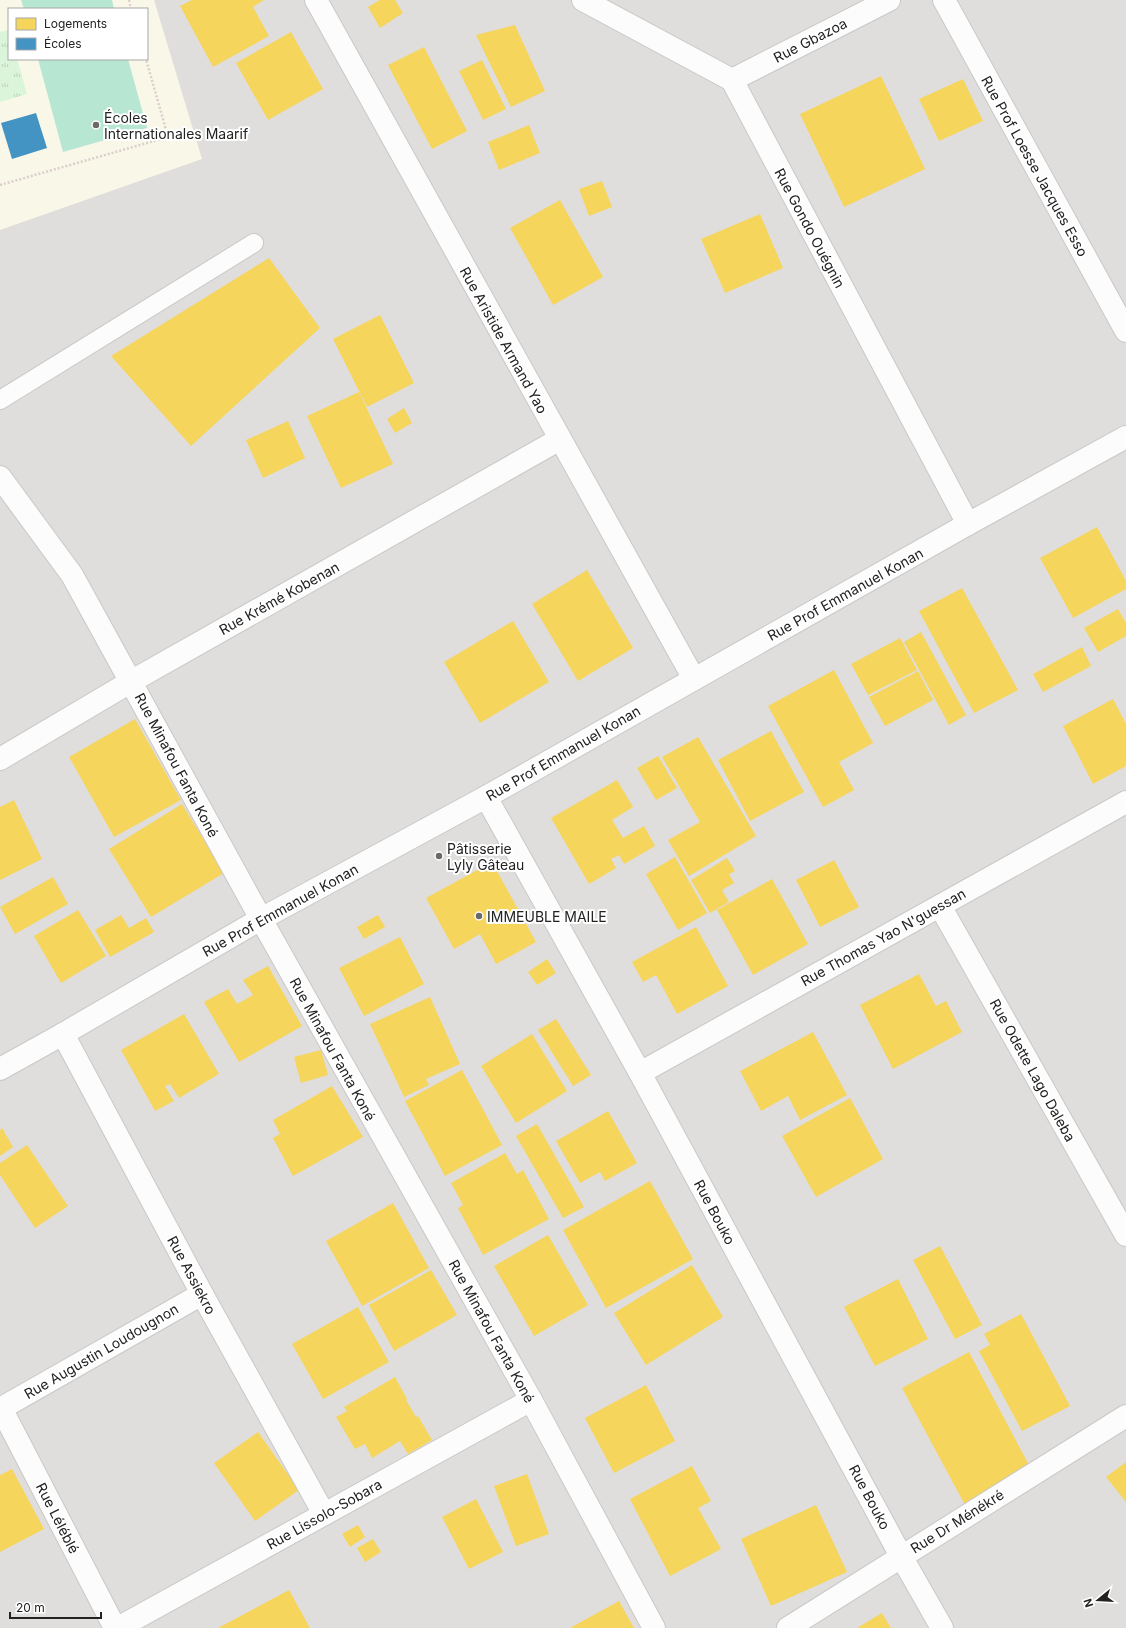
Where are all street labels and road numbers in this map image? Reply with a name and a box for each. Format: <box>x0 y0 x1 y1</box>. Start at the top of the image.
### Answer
street label: Rue Gbazoa <box>770 14 850 66</box>
street label: Rue Prof Loesse Jacques Esso <box>978 73 1092 259</box>
street label: Rue Gondo Ouégnin <box>771 165 849 291</box>
street label: Rue Aristide Armand Yao <box>457 264 551 416</box>
street label: Rue Prof Emmanuel Konan <box>764 544 926 644</box>
street label: Rue Krémé Kobenan <box>216 558 342 638</box>
street label: Rue Minafou Fanta Koné <box>132 690 222 840</box>
street label: Rue Prof Emmanuel Konan <box>483 702 643 804</box>
street label: Rue Prof Emmanuel Konan <box>199 860 361 960</box>
street label: Rue Thomas Yao N'guessan <box>798 885 968 989</box>
street label: Rue Minafou Fanta Koné <box>287 974 379 1124</box>
street label: Rue Odette Lago Daleba <box>987 996 1079 1144</box>
street label: Rue Bouko <box>691 1177 739 1247</box>
street label: Rue Assiekro <box>164 1233 220 1317</box>
street label: Rue Minafou Fanta Koné <box>446 1256 538 1406</box>
street label: Rue Augustin Loudougnon <box>21 1300 181 1402</box>
street label: Rue Bouko <box>846 1462 894 1532</box>
street label: Rue Lissolo-Sobara <box>263 1475 385 1553</box>
street label: Rue Léléblé <box>33 1480 83 1556</box>
street label: Rue Dr Ménékré <box>907 1485 1007 1557</box>

